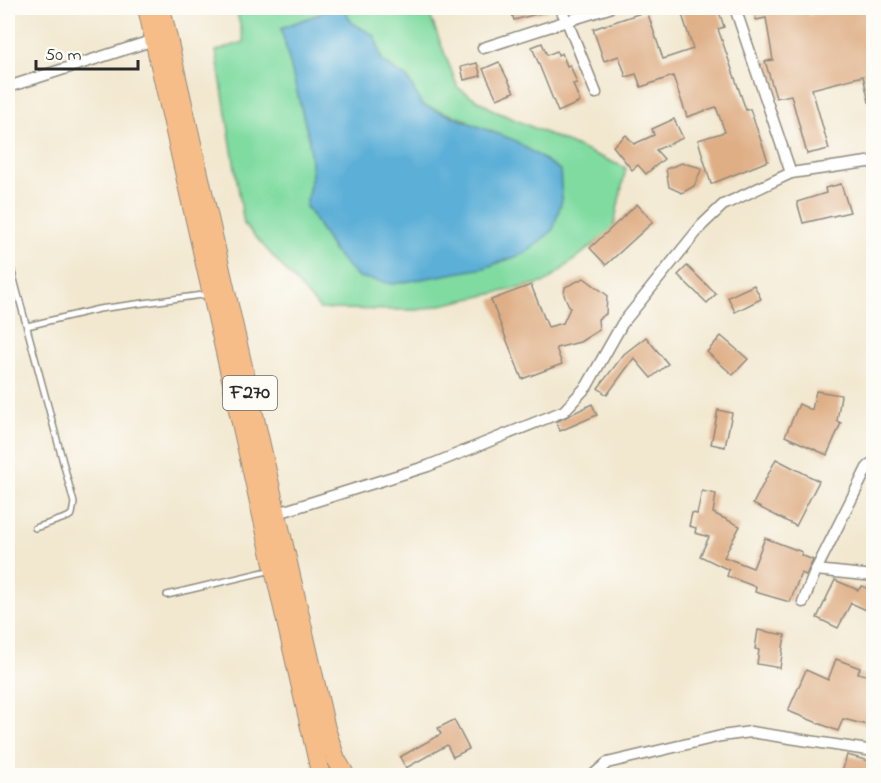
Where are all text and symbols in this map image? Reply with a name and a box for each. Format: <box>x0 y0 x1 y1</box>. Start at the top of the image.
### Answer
scale bar <box>36 33 138 71</box>
text: 50 m <box>45 43 82 69</box>
road number: F270 <box>223 376 277 410</box>

